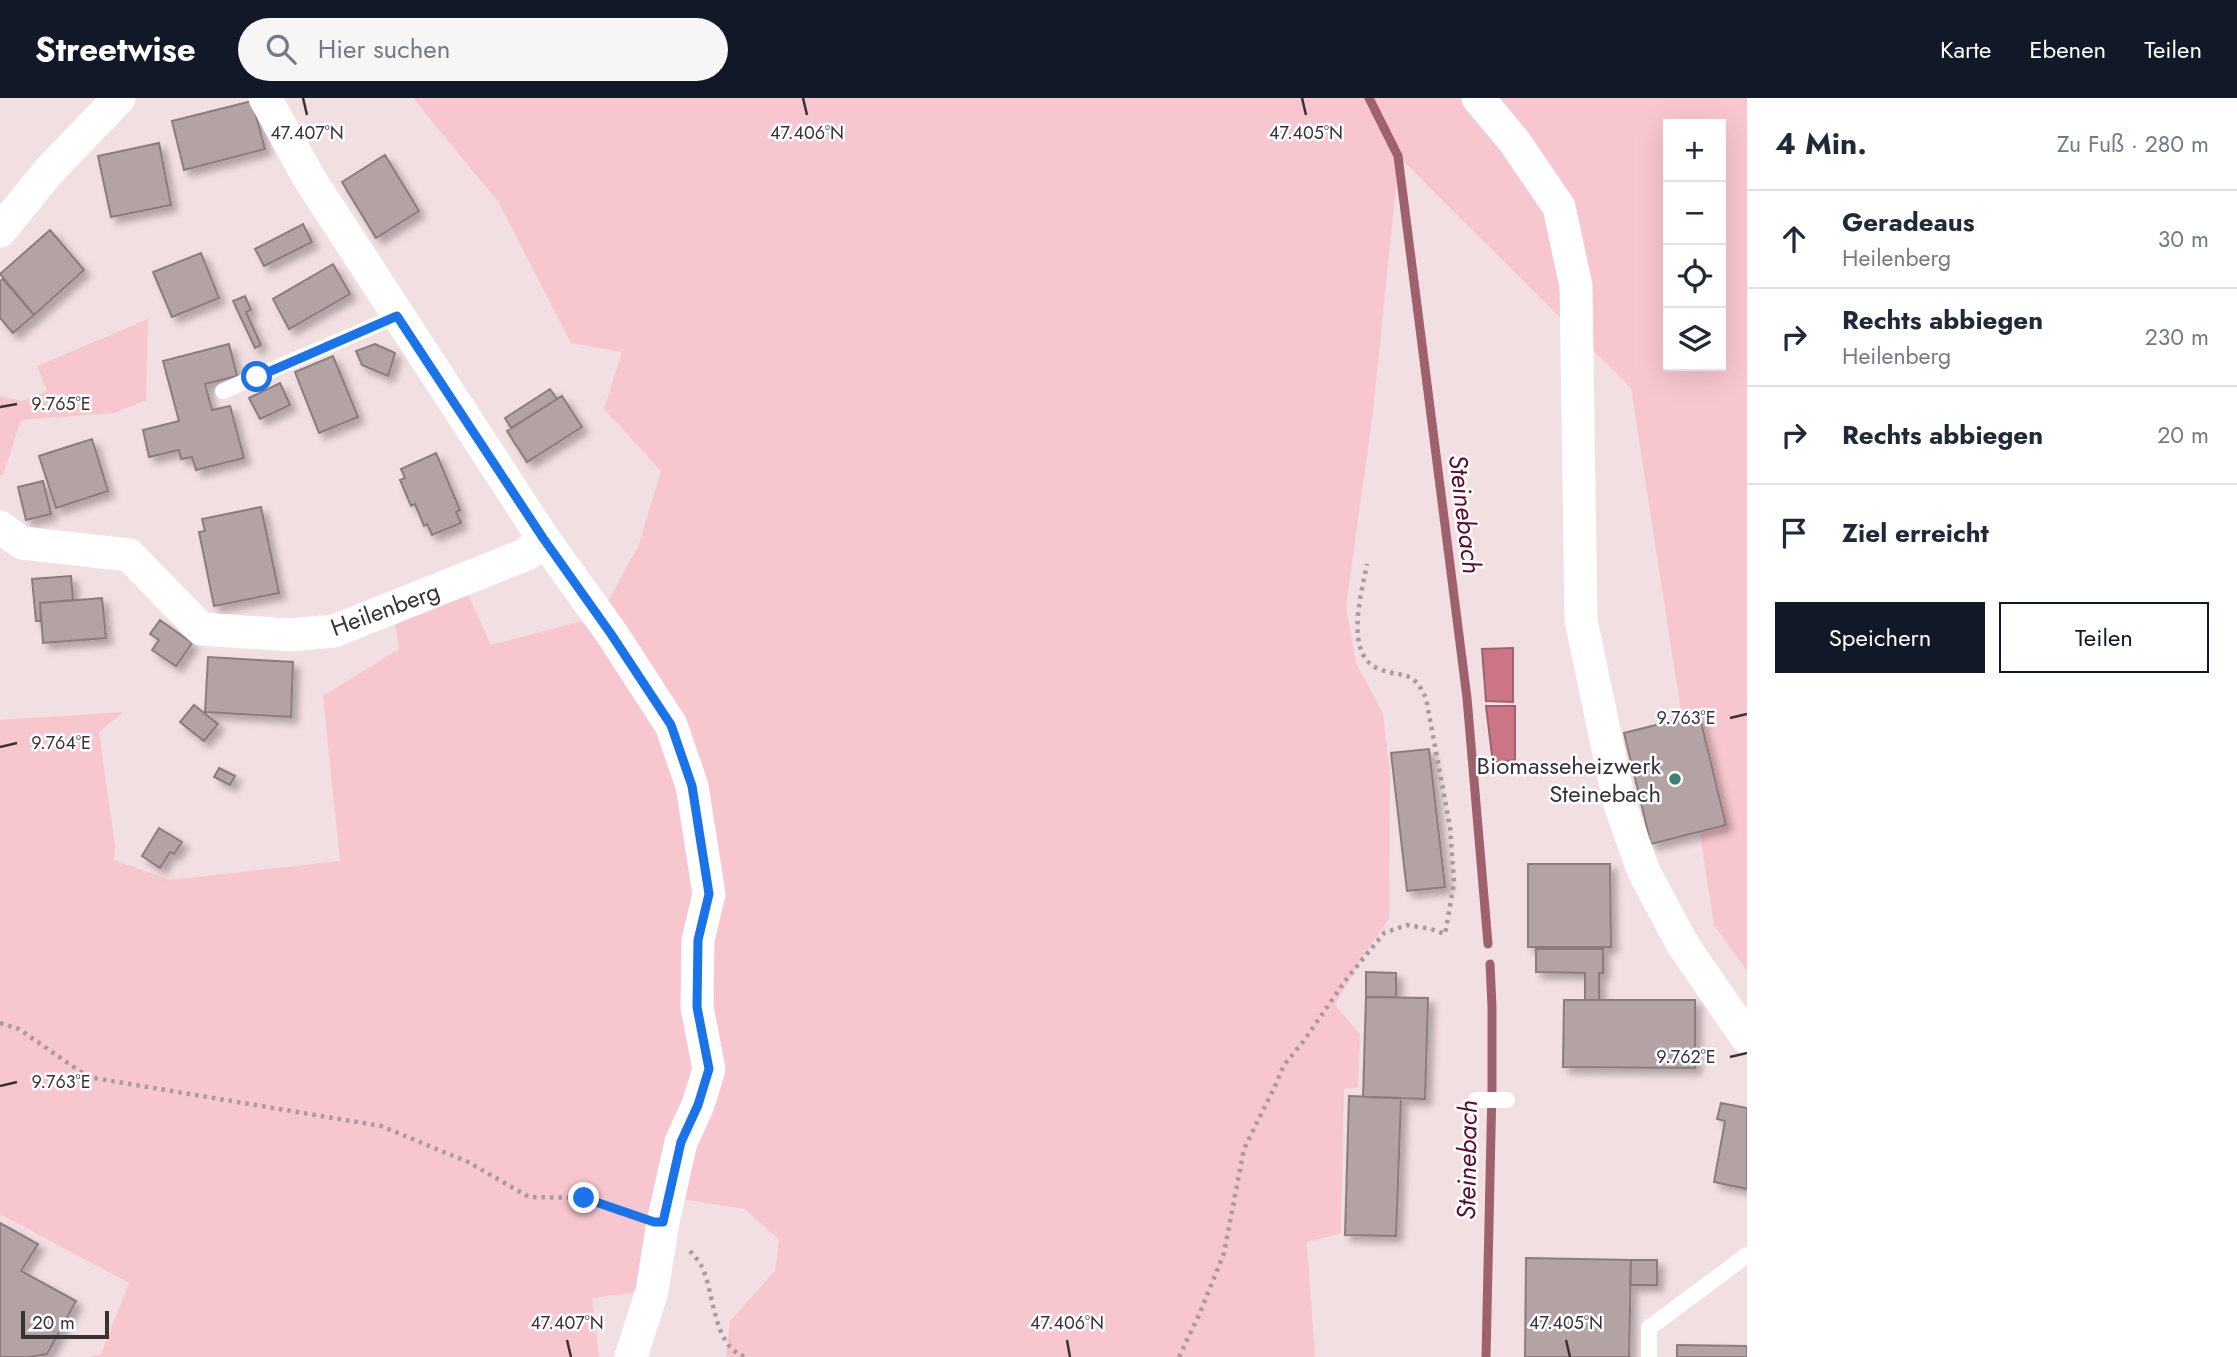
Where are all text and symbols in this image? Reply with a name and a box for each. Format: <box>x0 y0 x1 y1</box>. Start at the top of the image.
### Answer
search box <box>238 18 728 81</box>
text: Streetwise <box>35 26 196 73</box>
icon: search <box>262 30 300 68</box>
text: Hier suchen <box>318 30 450 68</box>
text: Karte <box>1940 32 1991 67</box>
text: Ebenen <box>2029 32 2106 67</box>
text: Teilen <box>2144 32 2202 67</box>
map controls <box>1663 119 1726 371</box>
button: + <box>1663 119 1726 182</box>
text: 47.407°N <box>270 120 344 146</box>
text: 47.406°N <box>770 120 844 146</box>
text: 47.405°N <box>1269 120 1343 146</box>
text: 4 Min. <box>1775 122 1867 165</box>
text: Zu Fuß · 280 m <box>2057 127 2209 161</box>
button: − <box>1663 182 1726 245</box>
text: Geradeaus <box>1842 203 1975 241</box>
icon: ahead <box>1775 220 1813 258</box>
text: 30 m <box>2158 222 2209 256</box>
text: Heilenberg <box>1842 241 1951 275</box>
button: locate <box>1663 245 1726 308</box>
text: Rechts abbiegen <box>1842 301 2043 339</box>
button: layers <box>1663 308 1726 371</box>
icon: right <box>1775 318 1813 356</box>
text: 230 m <box>2145 320 2209 354</box>
text: Heilenberg <box>1842 339 1951 373</box>
route start <box>241 361 272 392</box>
text: 9.765°E <box>31 391 91 417</box>
icon: right <box>1775 416 1813 454</box>
text: Rechts abbiegen <box>1842 416 2043 454</box>
text: 20 m <box>2157 418 2209 452</box>
water label: Steinebach <box>1439 452 1491 576</box>
icon: arrive <box>1775 514 1813 552</box>
text: Ziel erreicht <box>1842 514 1989 552</box>
street label: Heilenberg <box>326 573 444 645</box>
button: Speichern <box>1775 602 1985 673</box>
button: Teilen <box>1999 602 2209 673</box>
text: 9.763°E <box>1656 705 1716 731</box>
text: 9.764°E <box>31 730 91 756</box>
place label: Biomasseheizwerk Steinebach <box>1477 748 1661 811</box>
marker: Biomasseheizwerk Steinebach <box>1667 771 1683 787</box>
text: 9.762°E <box>1656 1044 1716 1070</box>
text: 9.763°E <box>31 1069 91 1095</box>
water label: Steinebach <box>1447 1100 1487 1220</box>
route end <box>568 1182 599 1213</box>
scale bar <box>21 1308 108 1340</box>
text: 20 m <box>32 1309 75 1336</box>
text: 47.407°N <box>530 1310 604 1336</box>
text: 47.406°N <box>1030 1310 1104 1336</box>
text: 47.405°N <box>1529 1310 1603 1336</box>

